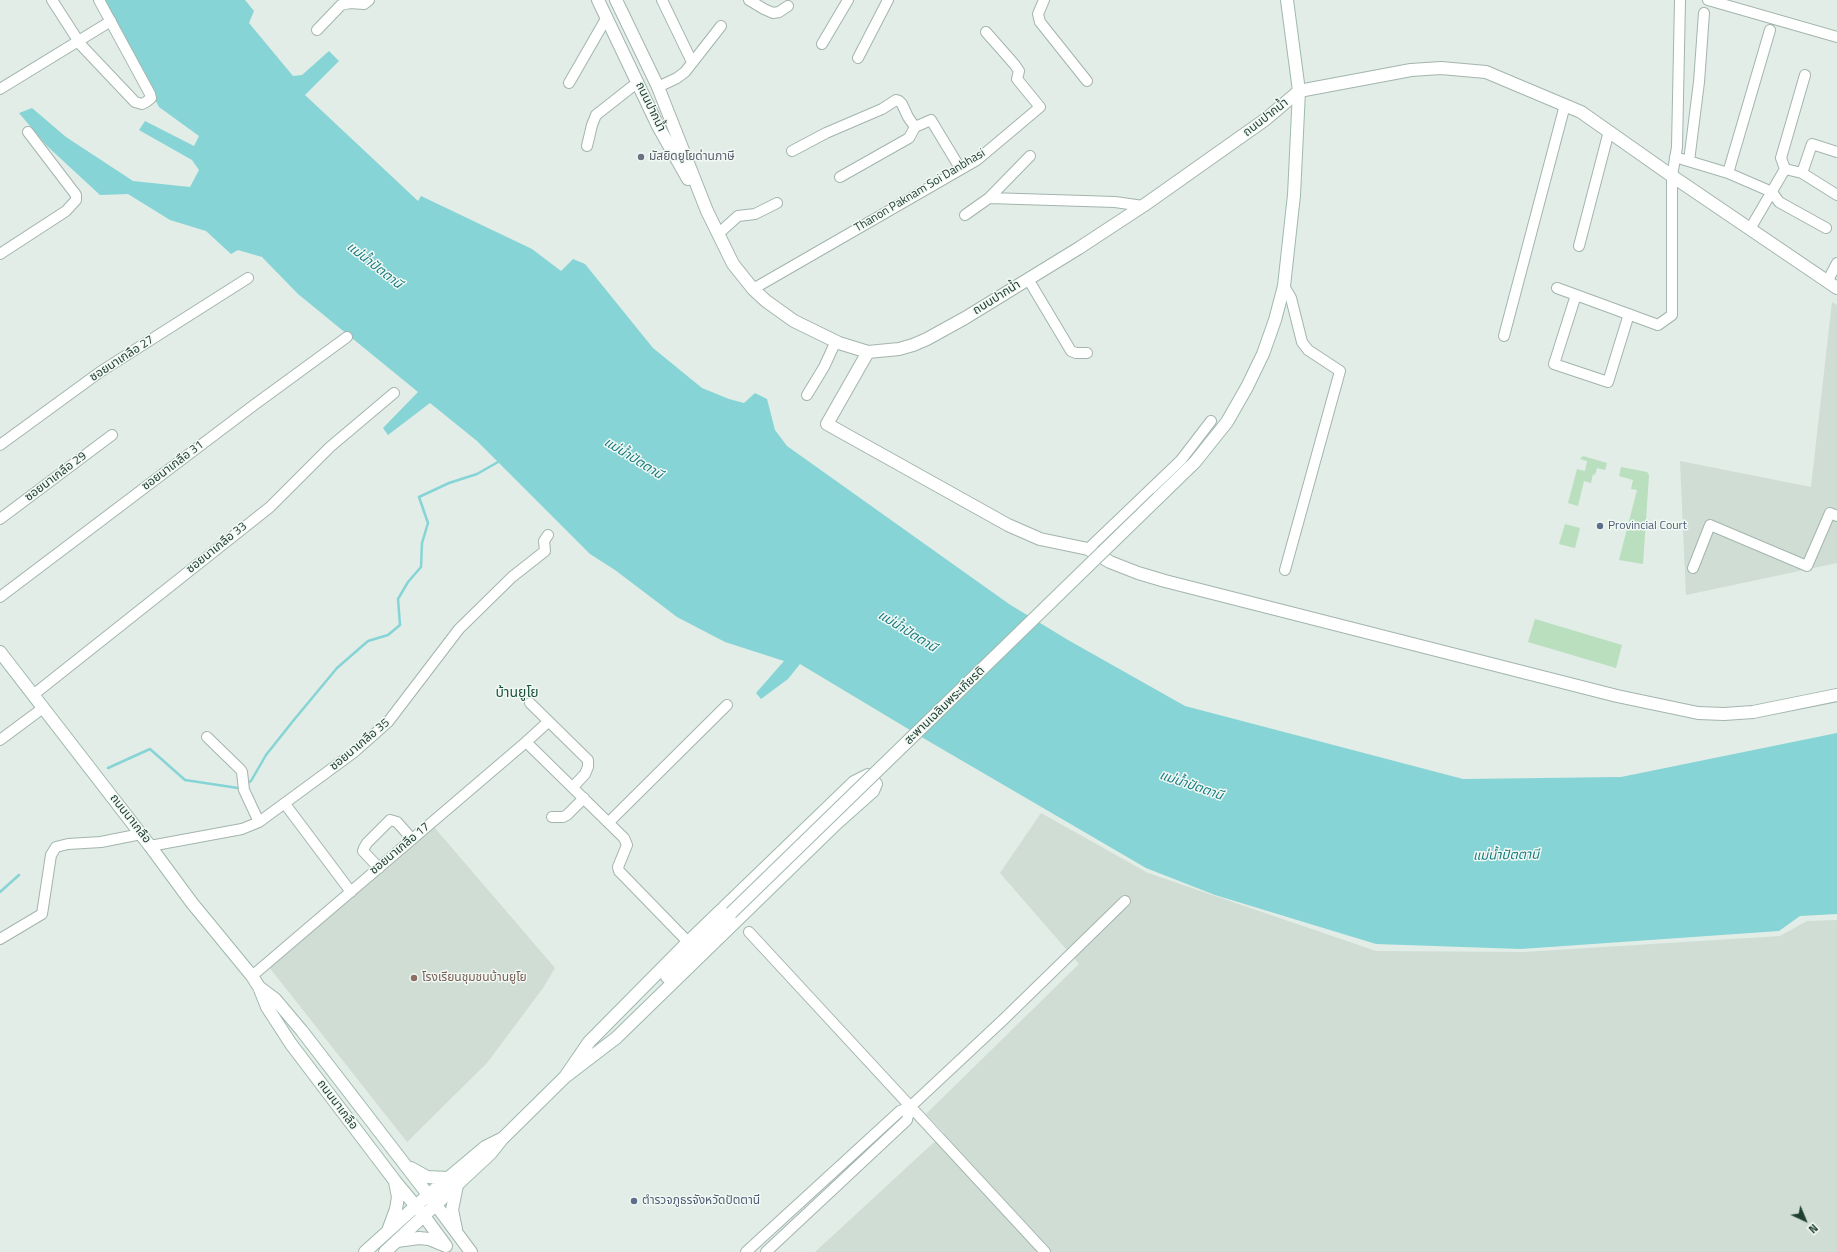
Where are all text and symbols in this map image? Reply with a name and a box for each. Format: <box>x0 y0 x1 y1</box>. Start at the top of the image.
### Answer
street label: ถนนปากน้ำ <box>632 80 668 134</box>
street label: ถนนปากน้ำ <box>1240 96 1292 140</box>
street label: Thanon Paknam Soi Danbhasi <box>852 146 988 236</box>
place label: มัสยิดยูโยด่านภาษี <box>649 150 735 164</box>
marker: มัสยิดยูโยด่านภาษี <box>636 152 646 162</box>
water label: แม่น้ำปัตตานี <box>343 239 405 293</box>
street label: ถนนปากน้ำ <box>971 278 1023 318</box>
street label: ซอยนาเกลือ 27 <box>87 333 157 385</box>
water label: แม่น้ำปัตตานี <box>601 435 665 483</box>
street label: ซอยนาเกลือ 31 <box>139 438 207 494</box>
street label: ซอยนาเกลือ 29 <box>22 449 90 505</box>
street label: ซอยนาเกลือ 33 <box>184 519 250 577</box>
place label: Provincial Court <box>1608 519 1687 533</box>
marker: Provincial Court <box>1595 521 1605 531</box>
water label: แม่น้ำปัตตานี <box>875 608 939 656</box>
street label: สะพานเฉลิมพระเกียรติ <box>902 664 988 748</box>
district label: บ้านยูโย <box>495 686 539 702</box>
street label: ซอยนาเกลือ 35 <box>327 716 393 774</box>
water label: แม่น้ำปัตตานี <box>1157 768 1225 804</box>
street label: ถนนนาเกลือ <box>106 791 154 847</box>
street label: ซอยนาเกลือ 17 <box>367 820 433 878</box>
water label: แม่น้ำปัตตานี <box>1473 848 1539 864</box>
place label: โรงเรียนชุมชนบ้านยูโย <box>422 971 527 985</box>
marker: โรงเรียนชุมชนบ้านยูโย <box>409 973 419 983</box>
street label: ถนนนาเกลือ <box>314 1077 360 1133</box>
place label: ตำรวจภูธรจังหวัดปัตตานี <box>642 1194 760 1208</box>
marker: ตำรวจภูธรจังหวัดปัตตานี <box>629 1196 639 1206</box>
north arrow <box>1785 1200 1825 1240</box>
text: N <box>1805 1220 1822 1237</box>

